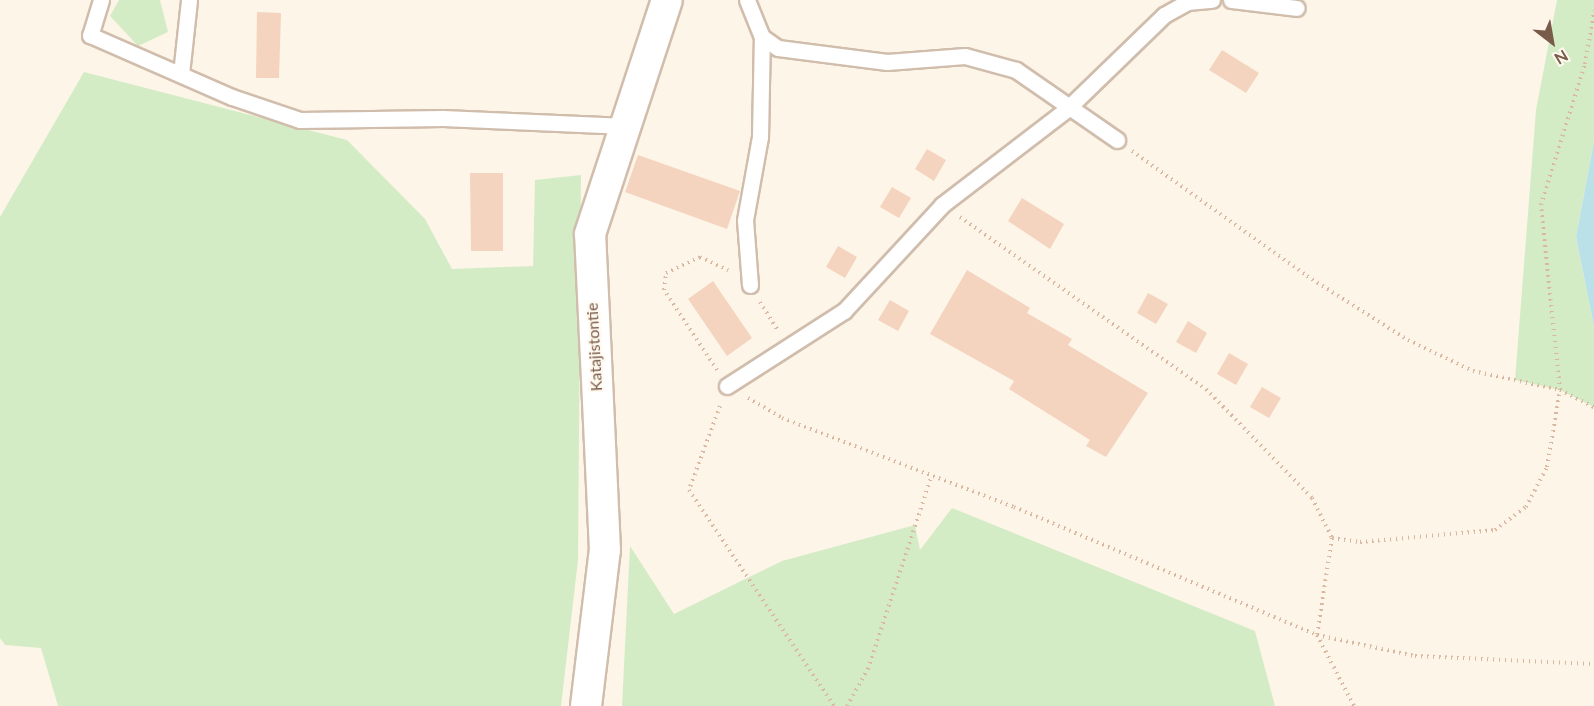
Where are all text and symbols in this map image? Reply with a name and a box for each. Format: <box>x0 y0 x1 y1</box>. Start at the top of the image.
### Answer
north arrow <box>1522 12 1582 72</box>
text: N <box>1551 47 1572 69</box>
street label: Katajistontie <box>582 302 606 392</box>

